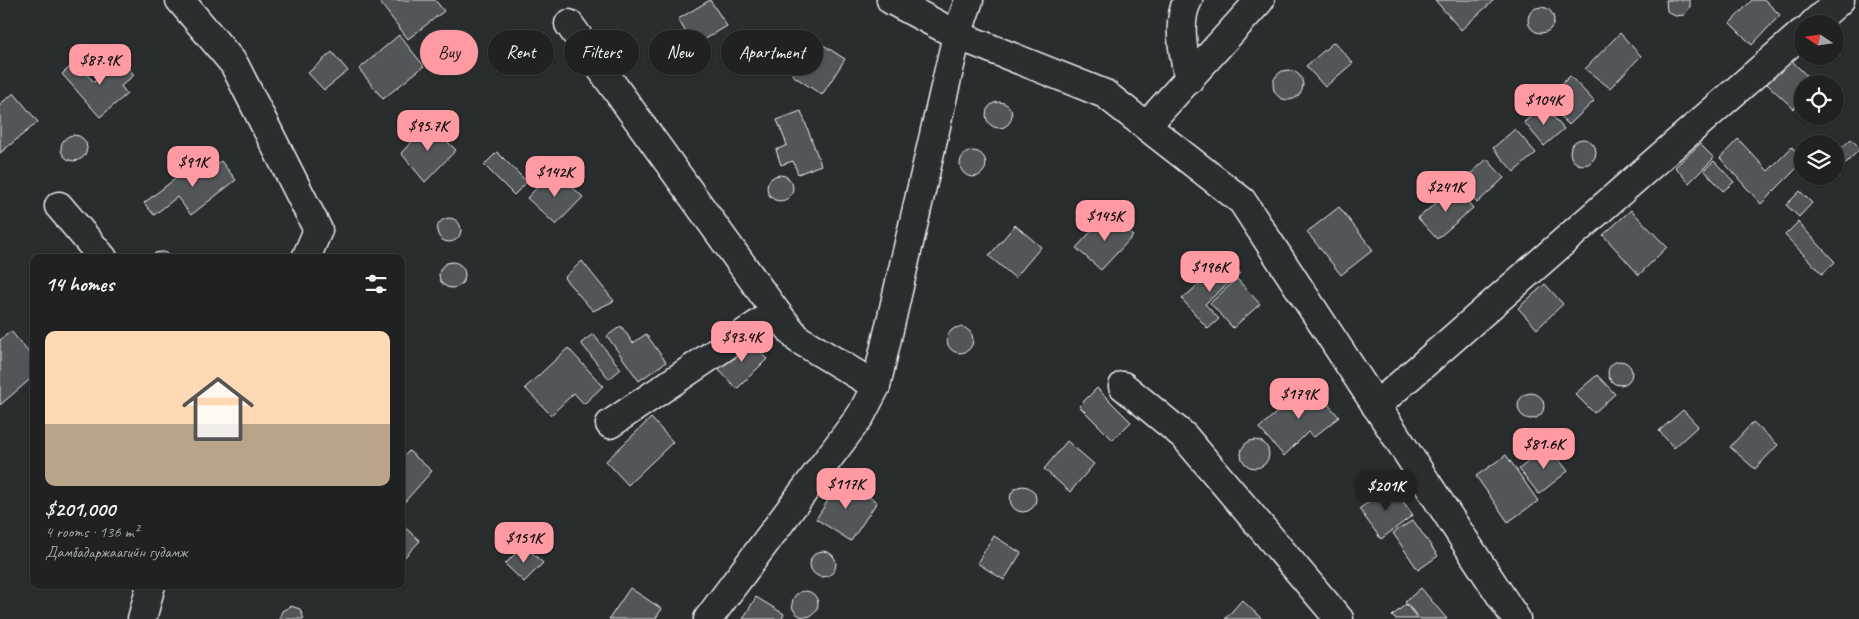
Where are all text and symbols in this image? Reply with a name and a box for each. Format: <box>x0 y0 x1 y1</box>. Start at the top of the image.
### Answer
north arrow <box>1794 15 1844 65</box>
map controls <box>1794 15 1844 185</box>
chip: Buy <box>420 30 478 75</box>
chip: Rent <box>488 30 554 75</box>
chip: Filters <box>564 30 639 75</box>
chip: New <box>649 30 711 75</box>
chip: Apartment <box>721 30 823 75</box>
pin: $87.9K <box>59 44 141 86</box>
text: $87.9K <box>80 50 120 70</box>
button: locate <box>1794 75 1844 125</box>
pin: $104K <box>1509 84 1579 126</box>
text: $104K <box>1526 90 1562 110</box>
pin: $95.7K <box>387 110 469 152</box>
text: $95.7K <box>408 116 448 136</box>
button: layers <box>1794 135 1844 185</box>
pin: $91K <box>163 146 223 188</box>
text: $91K <box>178 152 208 172</box>
pin: $142K <box>520 156 590 198</box>
text: $142K <box>537 162 573 182</box>
pin: $241K <box>1411 170 1481 213</box>
text: $241K <box>1428 177 1464 197</box>
pin: $145K <box>1070 200 1140 242</box>
text: $145K <box>1087 206 1123 226</box>
pin: $196K <box>1175 250 1245 293</box>
text: $196K <box>1191 257 1229 277</box>
icon: filters <box>362 270 390 298</box>
text: 14 homes <box>45 271 114 297</box>
pin: $93.4K <box>701 320 783 363</box>
text: $93.4K <box>722 327 762 347</box>
icon: home <box>173 364 263 454</box>
pin: $179K <box>1264 378 1334 420</box>
text: $179K <box>1281 384 1317 404</box>
pin: $81.6K <box>1503 428 1585 470</box>
text: $81.6K <box>1524 434 1564 454</box>
pin: $117K <box>811 468 881 510</box>
pin: $201K <box>1351 470 1421 512</box>
text: $117K <box>828 474 864 494</box>
text: $201K <box>1368 476 1404 496</box>
text: $201,000 <box>45 496 115 522</box>
text: 4 rooms · 136 m² <box>45 522 139 542</box>
pin: $151K <box>489 522 559 564</box>
text: $151K <box>506 528 542 548</box>
text: Дамбадаржаагийн гудамж <box>45 542 187 562</box>

